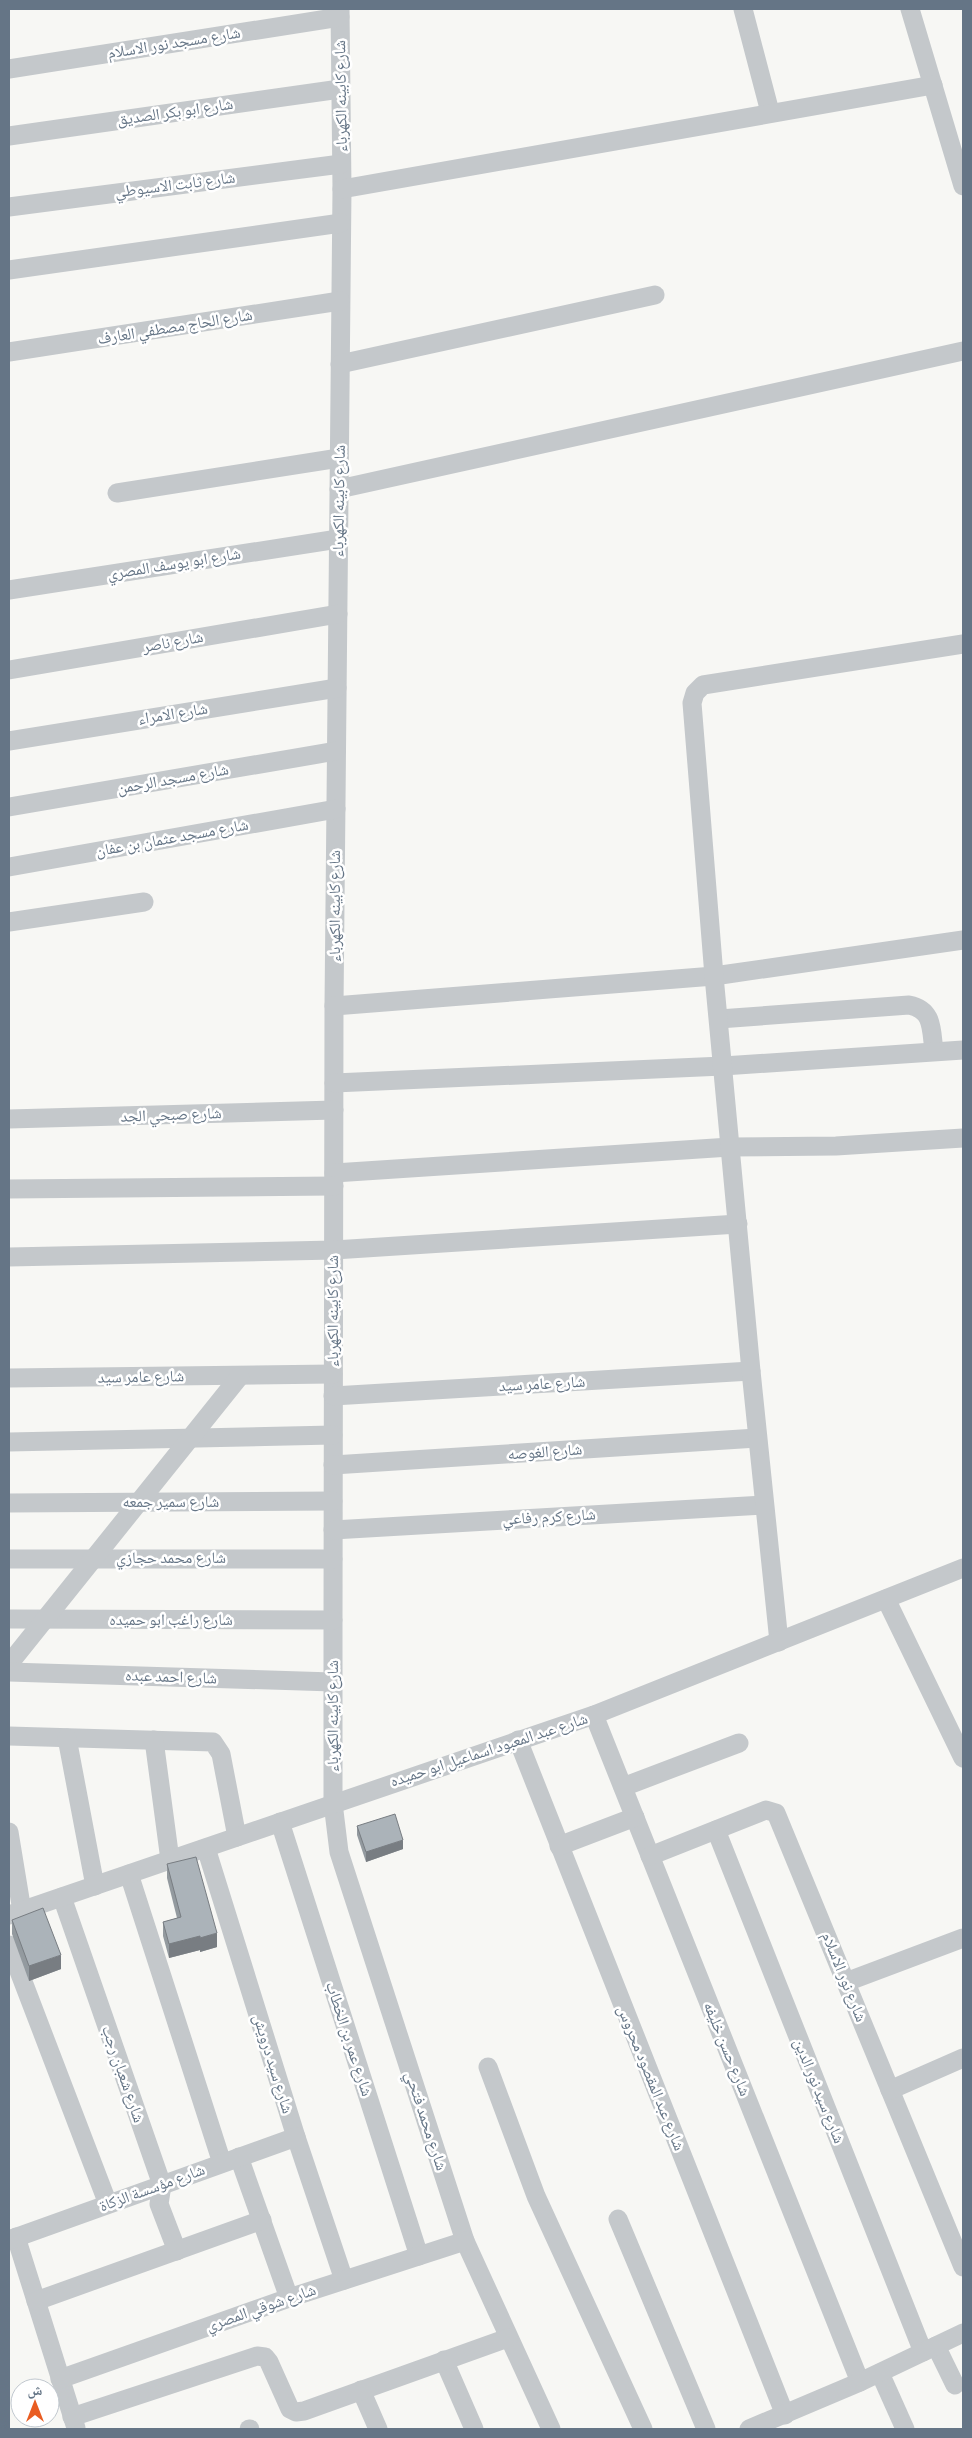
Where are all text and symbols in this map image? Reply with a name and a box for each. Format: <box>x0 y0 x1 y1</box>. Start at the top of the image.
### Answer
street label: شارع مسجد نور الاسلام <box>106 22 242 64</box>
street label: شارع كابينه الكهرباء <box>329 40 353 152</box>
street label: شارع ابو بكر الصديق <box>116 93 234 131</box>
street label: شارع ثابت الاسيوطي <box>113 167 237 204</box>
street label: شارع الحاج مصطفي العارف <box>96 304 254 351</box>
street label: شارع كابينه الكهرباء <box>327 445 351 557</box>
street label: شارع ابو يوسف المصري <box>106 543 243 586</box>
street label: شارع ناصر <box>140 626 205 658</box>
street label: شارع الامراء <box>137 698 209 730</box>
street label: شارع مسجد الرحمن <box>116 758 230 800</box>
street label: شارع مسجد عثمان بن عفان <box>94 814 250 862</box>
street label: شارع كابينه الكهرباء <box>324 850 346 962</box>
street label: شارع صبحي الجد <box>120 1102 222 1129</box>
street label: شارع كابينه الكهرباء <box>322 1255 344 1367</box>
street label: شارع عامر سيد <box>98 1365 184 1389</box>
street label: شارع عامر سيد <box>498 1371 586 1397</box>
street label: شارع الغوصه <box>507 1438 583 1466</box>
street label: شارع سمير جمعه <box>123 1491 219 1513</box>
street label: شارع كرم رفاعي <box>502 1504 596 1532</box>
street label: شارع محمد حجازي <box>116 1547 226 1570</box>
street label: شارع راغب ابو حميده <box>109 1609 233 1631</box>
street label: شارع كابينه الكهرباء <box>322 1660 344 1772</box>
street label: شارع احمد عبده <box>125 1664 217 1690</box>
street label: شارع عبد المعبود اسماعيل ابو حميده <box>387 1708 591 1792</box>
street label: شارع نور الاسلام <box>816 1929 872 2025</box>
street label: شارع عمر بن الخطاب <box>320 1979 378 2099</box>
street label: شارع حسن خليفه <box>698 1998 756 2100</box>
street label: شارع عبد المقصود محروس <box>612 2002 690 2154</box>
street label: شارع سيد درويش <box>247 2012 299 2116</box>
street label: شارع شعبان رجب <box>96 2022 150 2126</box>
street label: شارع سيد نور الدين <box>788 2035 850 2147</box>
street label: شارع محمد فتحي <box>399 2069 452 2174</box>
street label: شارع مؤسسة الزكاة <box>96 2159 208 2217</box>
street label: شارع شوقي المصري <box>203 2279 319 2338</box>
north arrow <box>10 2378 60 2428</box>
text: ش <box>28 2381 43 2401</box>

